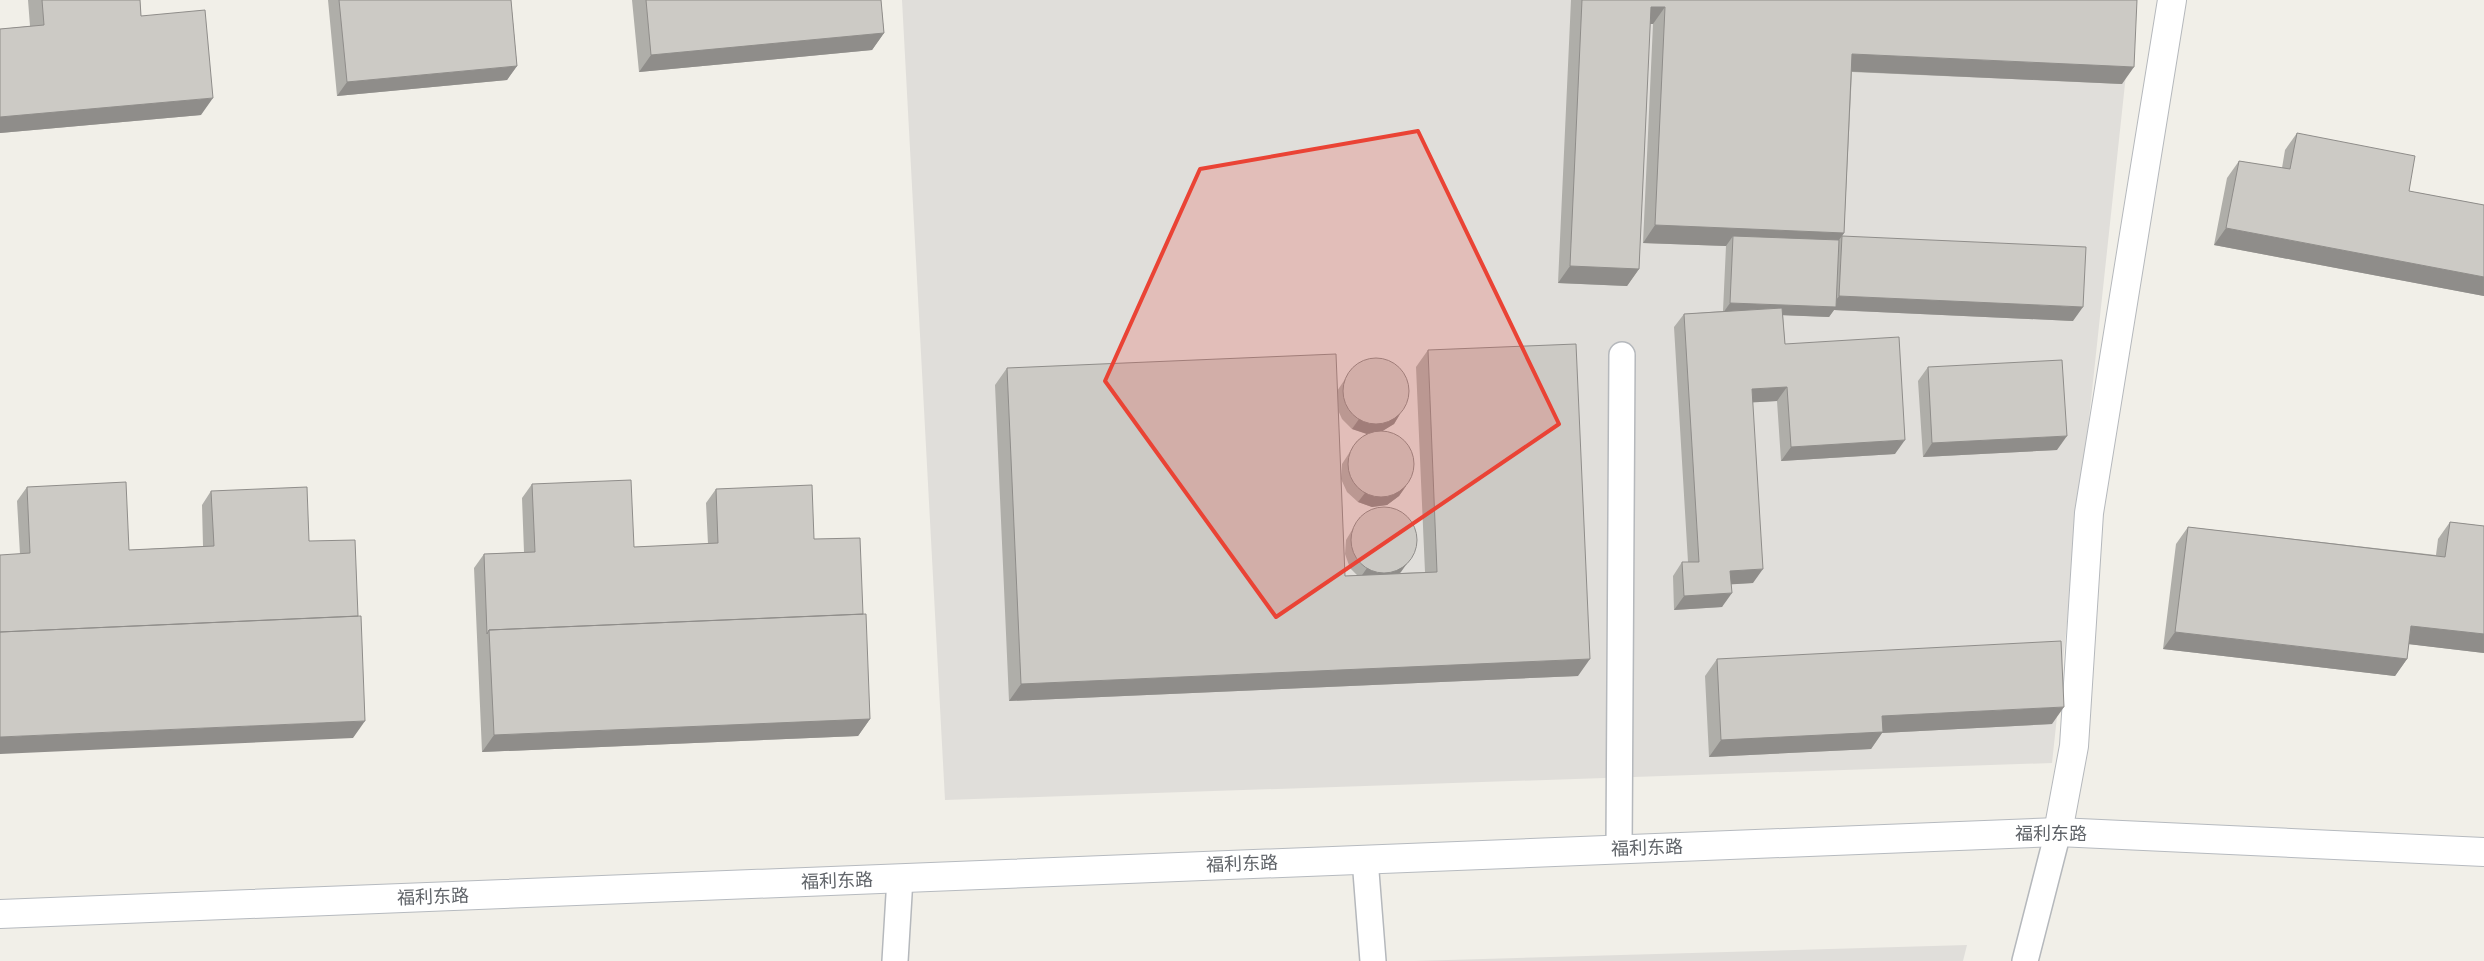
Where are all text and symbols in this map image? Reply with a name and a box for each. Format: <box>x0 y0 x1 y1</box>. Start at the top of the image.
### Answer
street label: 福利东路 <box>2015 823 2087 845</box>
street label: 福利东路 <box>1611 836 1683 860</box>
street label: 福利东路 <box>1206 852 1278 876</box>
street label: 福利东路 <box>801 869 873 893</box>
street label: 福利东路 <box>397 885 469 909</box>

